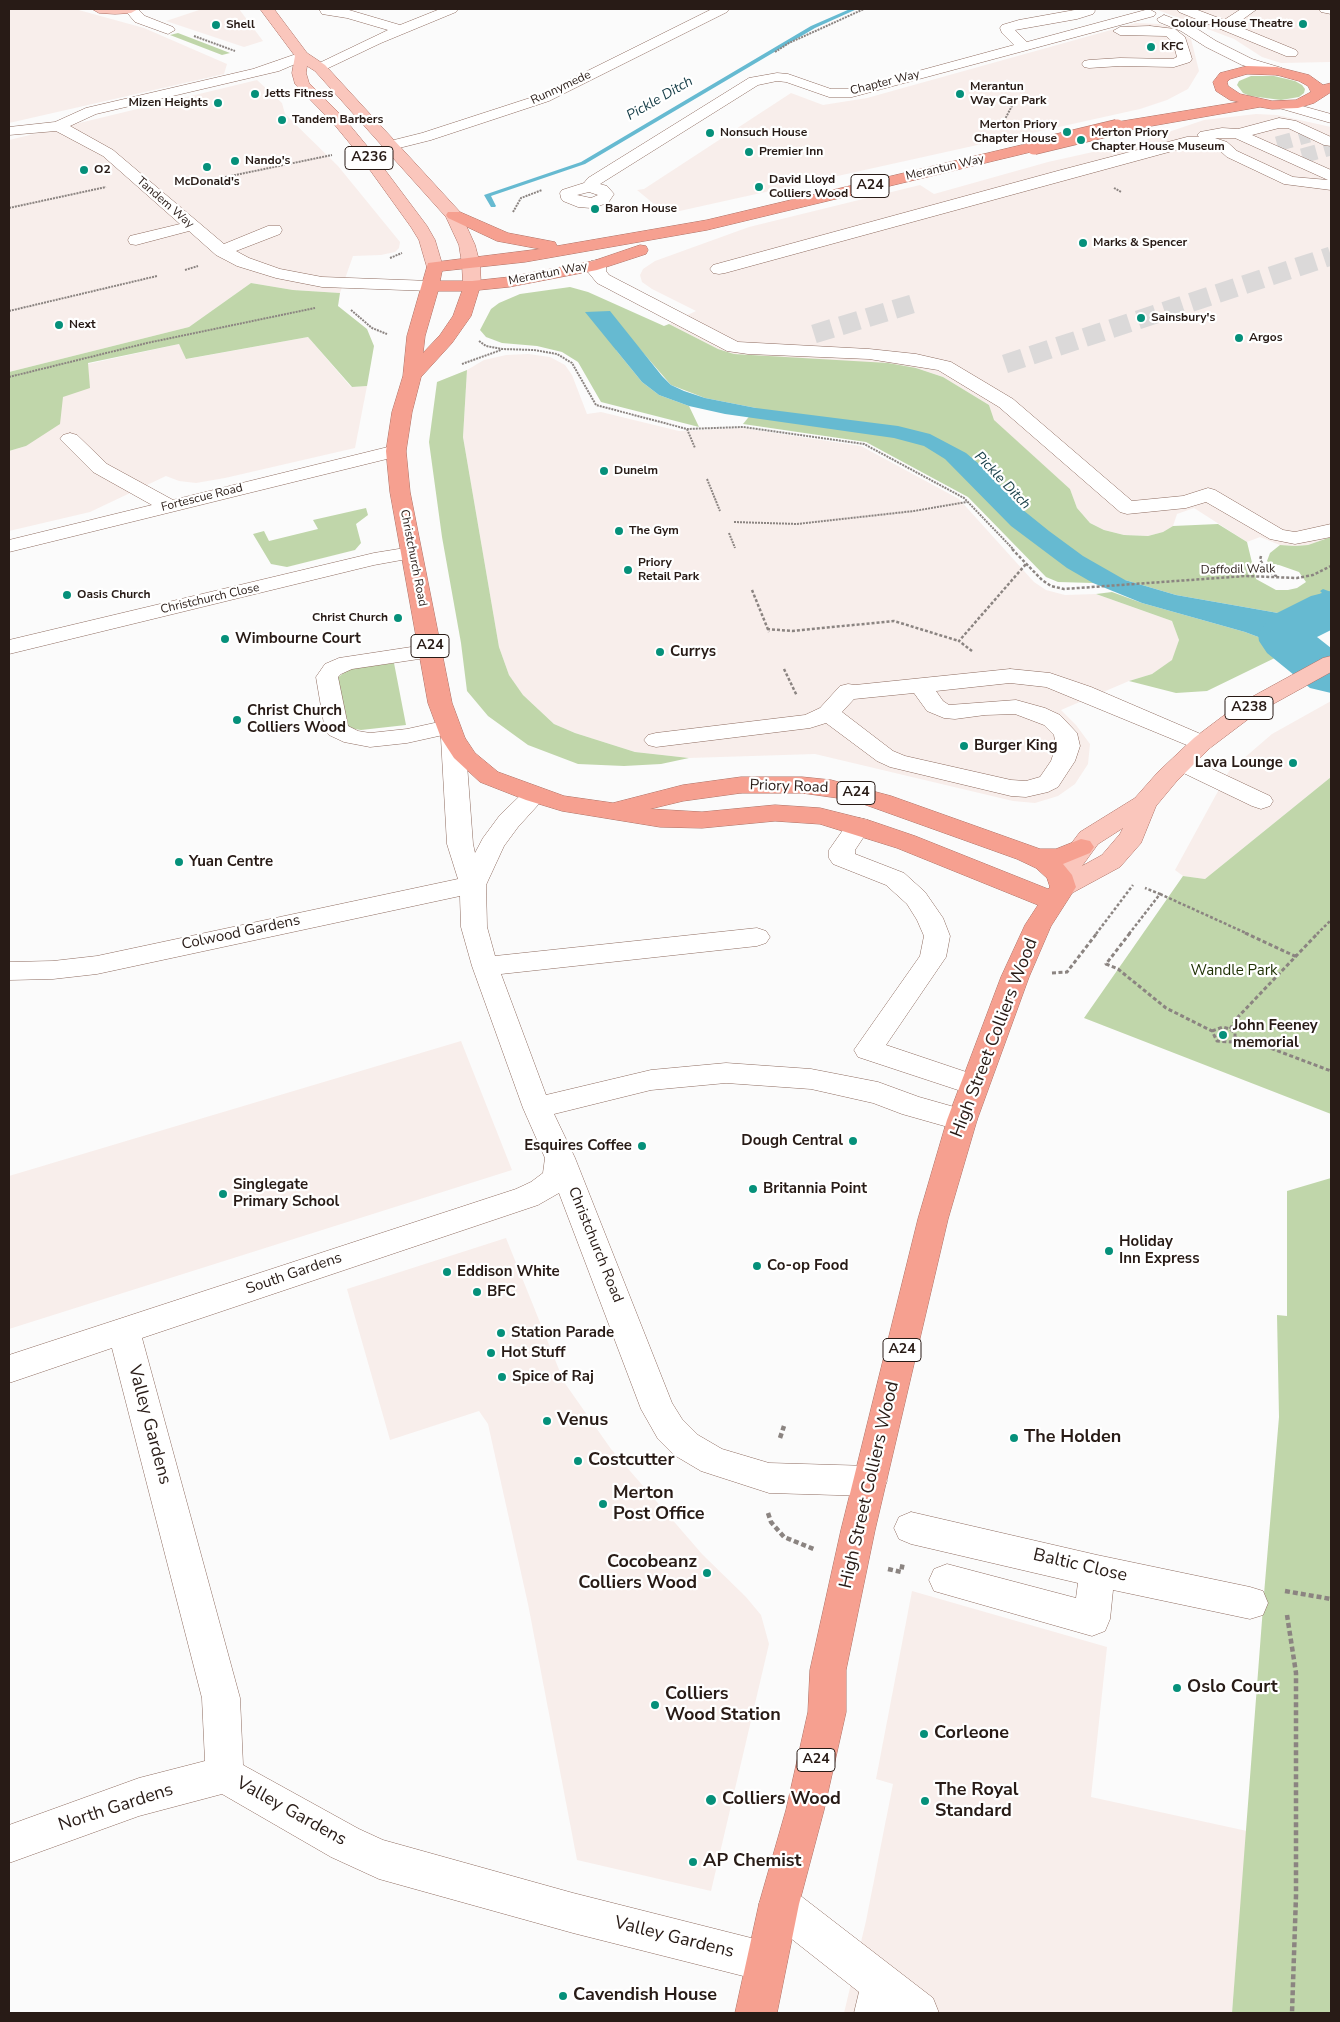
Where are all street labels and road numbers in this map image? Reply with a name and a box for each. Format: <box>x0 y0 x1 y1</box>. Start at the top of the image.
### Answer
street label: Chapter Way <box>849 67 921 99</box>
street label: Runnymede <box>529 68 593 108</box>
road number: A236 <box>345 146 393 170</box>
street label: Merantun Way <box>904 152 986 184</box>
street label: Tandem Way <box>133 174 197 232</box>
road number: A24 <box>851 175 889 198</box>
street label: Merantun Way <box>507 259 589 289</box>
street label: Fortescue Road <box>160 481 244 515</box>
street label: Christchurch Road <box>397 508 429 608</box>
street label: Daffodil Walk <box>1201 562 1275 578</box>
street label: Christchurch Close <box>159 581 261 617</box>
road number: A24 <box>411 634 449 658</box>
road number: A238 <box>1225 696 1273 720</box>
street label: Priory Road <box>749 777 829 797</box>
road number: A24 <box>837 781 875 804</box>
street label: Colwood Gardens <box>180 912 302 954</box>
street label: High Street Colliers Wood <box>947 935 1043 1141</box>
street label: Christchurch Road <box>564 1185 626 1305</box>
street label: South Gardens <box>244 1249 344 1299</box>
road number: A24 <box>883 1338 921 1362</box>
street label: Valley Gardens <box>123 1363 175 1487</box>
street label: High Street Colliers Wood <box>836 1379 904 1591</box>
street label: Baltic Close <box>1031 1545 1129 1587</box>
road number: A24 <box>797 1748 835 1772</box>
street label: Valley Gardens <box>232 1773 350 1851</box>
street label: North Gardens <box>56 1779 176 1837</box>
street label: Valley Gardens <box>612 1913 736 1963</box>

